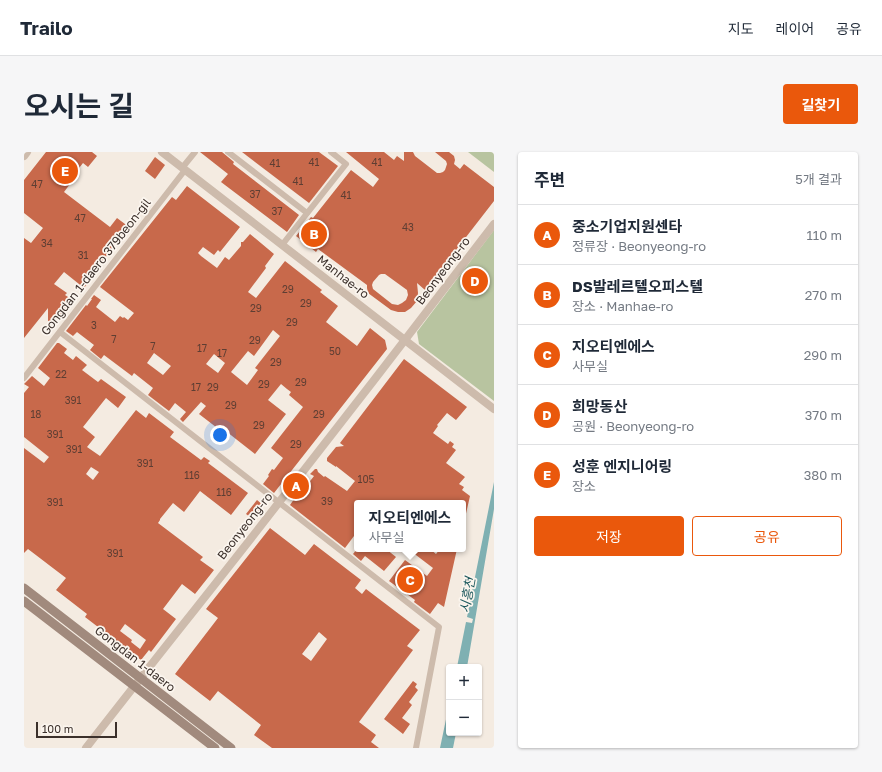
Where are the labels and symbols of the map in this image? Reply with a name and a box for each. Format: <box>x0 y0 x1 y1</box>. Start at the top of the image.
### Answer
pin: E <box>52 156 78 186</box>
house number: 41 <box>309 156 320 168</box>
house number: 41 <box>372 156 383 168</box>
house number: 41 <box>270 157 281 169</box>
house number: 41 <box>293 175 304 187</box>
house number: 47 <box>31 178 43 190</box>
house number: 37 <box>249 188 261 200</box>
house number: 41 <box>341 189 352 201</box>
street label: Gongdan 1-daero 379beon-gil <box>38 196 154 338</box>
house number: 37 <box>271 205 283 217</box>
house number: 47 <box>74 212 86 224</box>
pin: B <box>301 219 327 249</box>
house number: 43 <box>402 221 414 233</box>
street label: Beonyeong-ro <box>412 234 473 308</box>
house number: 34 <box>41 237 53 249</box>
house number: 31 <box>78 249 88 261</box>
street label: Manhae-ro <box>314 252 372 302</box>
pin: D <box>462 266 488 296</box>
house number: 29 <box>282 283 294 295</box>
house number: 29 <box>300 297 312 309</box>
house number: 29 <box>250 302 262 314</box>
house number: 29 <box>286 316 298 328</box>
house number: 3 <box>91 319 97 331</box>
house number: 7 <box>111 333 117 345</box>
house number: 29 <box>249 334 261 346</box>
house number: 7 <box>150 340 156 352</box>
house number: 17 <box>197 342 207 354</box>
house number: 50 <box>329 345 341 357</box>
house number: 17 <box>217 347 227 359</box>
house number: 29 <box>270 356 282 368</box>
house number: 22 <box>55 368 67 380</box>
house number: 29 <box>295 376 307 388</box>
house number: 29 <box>258 378 270 390</box>
house number: 17 <box>191 381 201 393</box>
house number: 29 <box>207 381 219 393</box>
house number: 391 <box>65 394 82 406</box>
house number: 29 <box>225 399 237 411</box>
house number: 18 <box>31 408 41 420</box>
house number: 29 <box>313 408 325 420</box>
house number: 29 <box>253 419 265 431</box>
your location <box>210 425 230 445</box>
house number: 391 <box>47 428 64 440</box>
house number: 29 <box>290 438 302 450</box>
house number: 391 <box>66 443 83 455</box>
house number: 391 <box>137 457 154 469</box>
house number: 116 <box>184 469 200 481</box>
pin: A <box>283 471 309 501</box>
house number: 105 <box>358 473 375 485</box>
house number: 116 <box>216 486 232 498</box>
street label: Beonyeong-ro <box>214 489 275 562</box>
house number: 39 <box>321 495 333 507</box>
house number: 391 <box>47 496 64 508</box>
house number: 391 <box>107 547 124 559</box>
pin: C <box>397 565 423 595</box>
water label: 시흥천 <box>456 575 478 614</box>
street label: Gongdan 1-daero <box>92 622 179 695</box>
scale bar <box>36 720 117 739</box>

